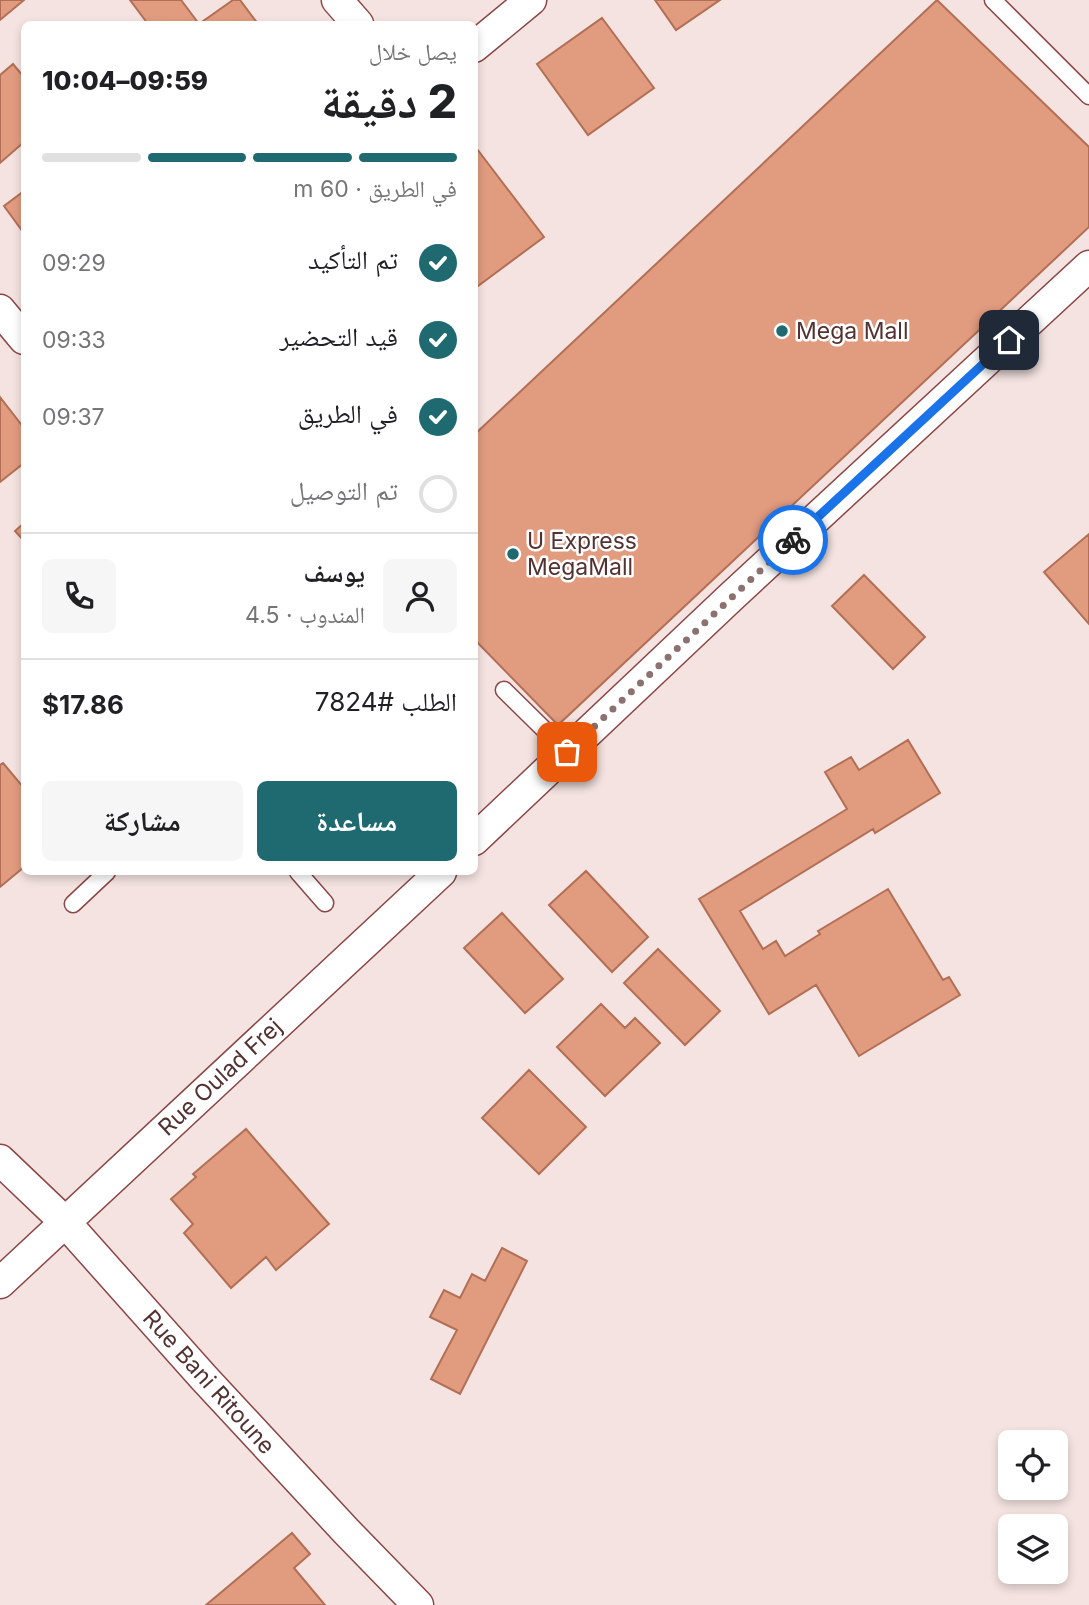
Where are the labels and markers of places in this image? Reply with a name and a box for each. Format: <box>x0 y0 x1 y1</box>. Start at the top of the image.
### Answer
pin <box>979 310 1039 370</box>
place label: Mega Mall <box>796 317 909 345</box>
marker: Mega Mall <box>774 323 790 339</box>
place label: U Express MegaMall <box>527 527 637 581</box>
marker: U Express MegaMall <box>505 546 521 562</box>
pin <box>537 722 597 782</box>

